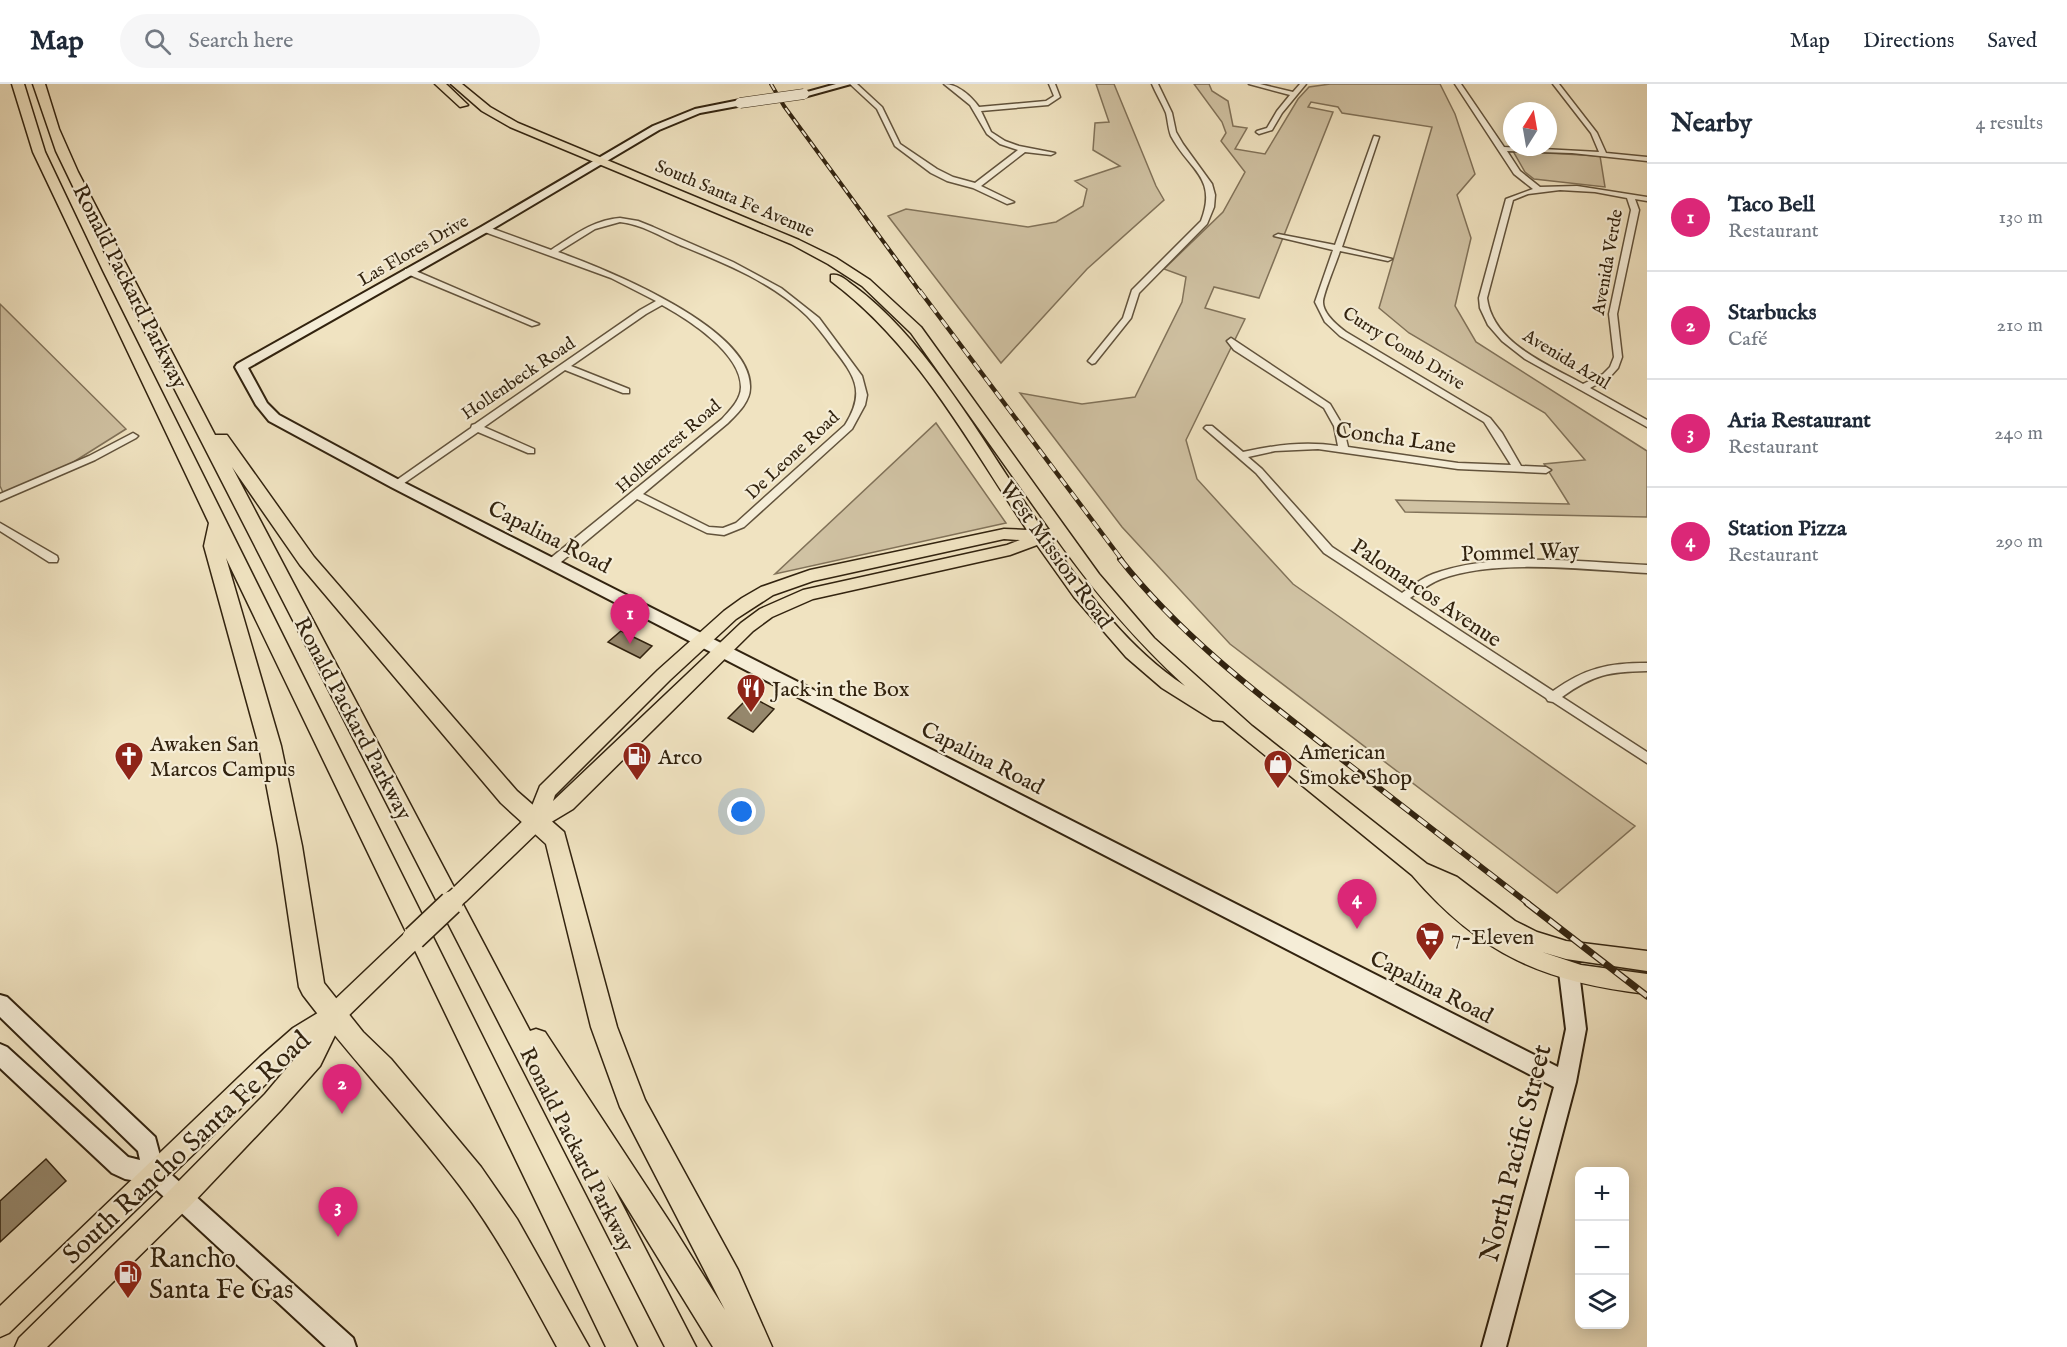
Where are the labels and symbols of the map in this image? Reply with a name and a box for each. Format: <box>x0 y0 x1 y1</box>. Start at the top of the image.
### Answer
north arrow <box>1503 102 1557 156</box>
street label: South Santa Fe Avenue <box>651 155 818 243</box>
street label: Ronald Packard Parkway <box>65 180 193 394</box>
street label: Avenida Verde <box>1588 207 1629 318</box>
street label: Las Flores Drive <box>354 210 473 292</box>
street label: Curry Comb Drive <box>1338 302 1469 396</box>
street label: Avenida Azul <box>1517 325 1614 395</box>
street label: Hollenbeck Road <box>458 333 580 426</box>
street label: Hollencrest Road <box>612 395 727 499</box>
street label: De Leone Road <box>741 407 845 505</box>
street label: Concha Lane <box>1334 417 1458 461</box>
street label: West Mission Road <box>992 476 1119 635</box>
street label: Capalina Road <box>483 495 616 581</box>
street label: Palomarcos Avenue <box>1345 533 1506 654</box>
street label: Pommel Way <box>1460 537 1580 569</box>
pin: 1 <box>610 594 650 644</box>
street label: Ronald Packard Parkway <box>287 613 418 825</box>
restaurant icon: Jack in the Box <box>735 672 767 714</box>
place label: Jack in the Box <box>769 676 910 704</box>
street label: Capalina Road <box>916 716 1049 802</box>
place label: Awaken San Marcos Campus <box>149 731 295 784</box>
place label: American Smoke Shop <box>1298 739 1412 792</box>
church icon: Awaken San Marcos Campus <box>113 740 145 782</box>
fuel station icon: Arco <box>621 740 653 782</box>
place label: Arco <box>657 744 702 772</box>
shop icon: American Smoke Shop <box>1262 748 1294 790</box>
your location <box>727 797 756 826</box>
pin: 4 <box>1338 880 1376 929</box>
supermarket icon: 7-Eleven <box>1414 920 1446 962</box>
place label: 7-Eleven <box>1451 924 1535 952</box>
street label: Capalina Road <box>1365 945 1498 1031</box>
street label: South Rancho Santa Fe Road <box>56 1024 319 1273</box>
street label: North Pacific Street <box>1474 1041 1560 1266</box>
street label: Ronald Packard Parkway <box>512 1043 640 1257</box>
pin: 2 <box>322 1064 362 1114</box>
pin: 3 <box>318 1188 358 1237</box>
place label: Rancho Santa Fe Gas <box>149 1243 294 1308</box>
fuel station icon: Rancho Santa Fe Gas <box>112 1258 144 1300</box>

